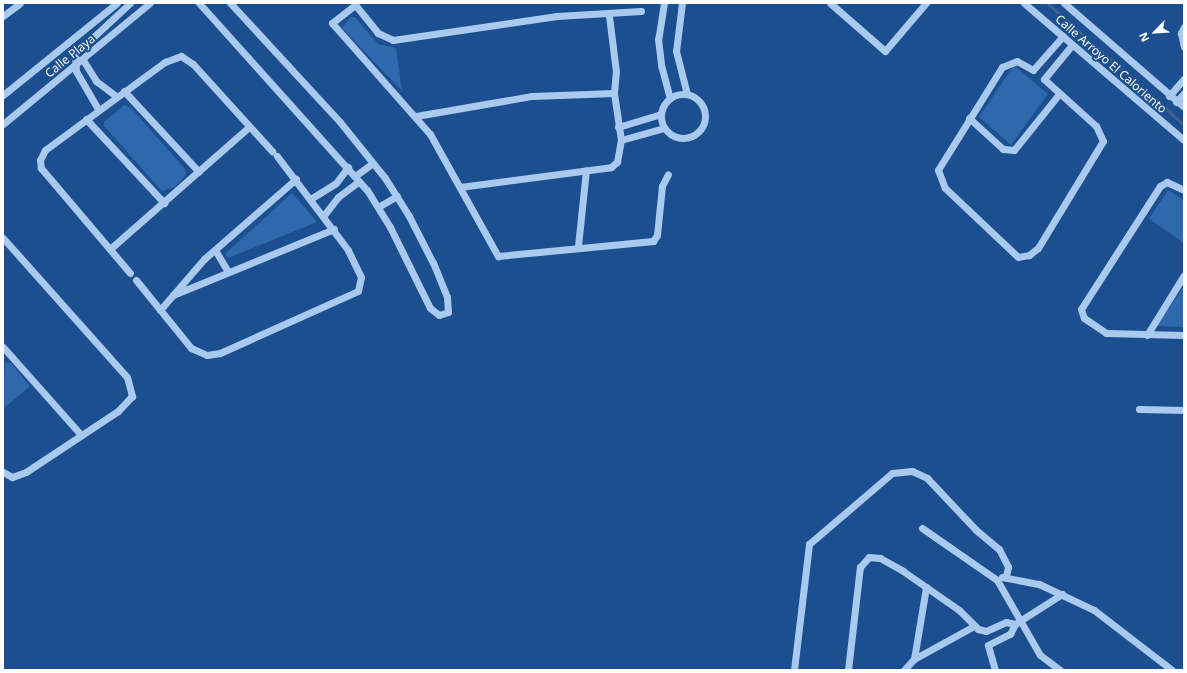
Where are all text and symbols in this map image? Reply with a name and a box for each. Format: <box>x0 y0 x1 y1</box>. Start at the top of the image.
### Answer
street label: Calle Arroyo El Caloriento <box>1052 12 1170 116</box>
north arrow <box>1135 12 1175 52</box>
text: N <box>1135 30 1152 45</box>
street label: Calle Playa <box>42 31 98 81</box>

